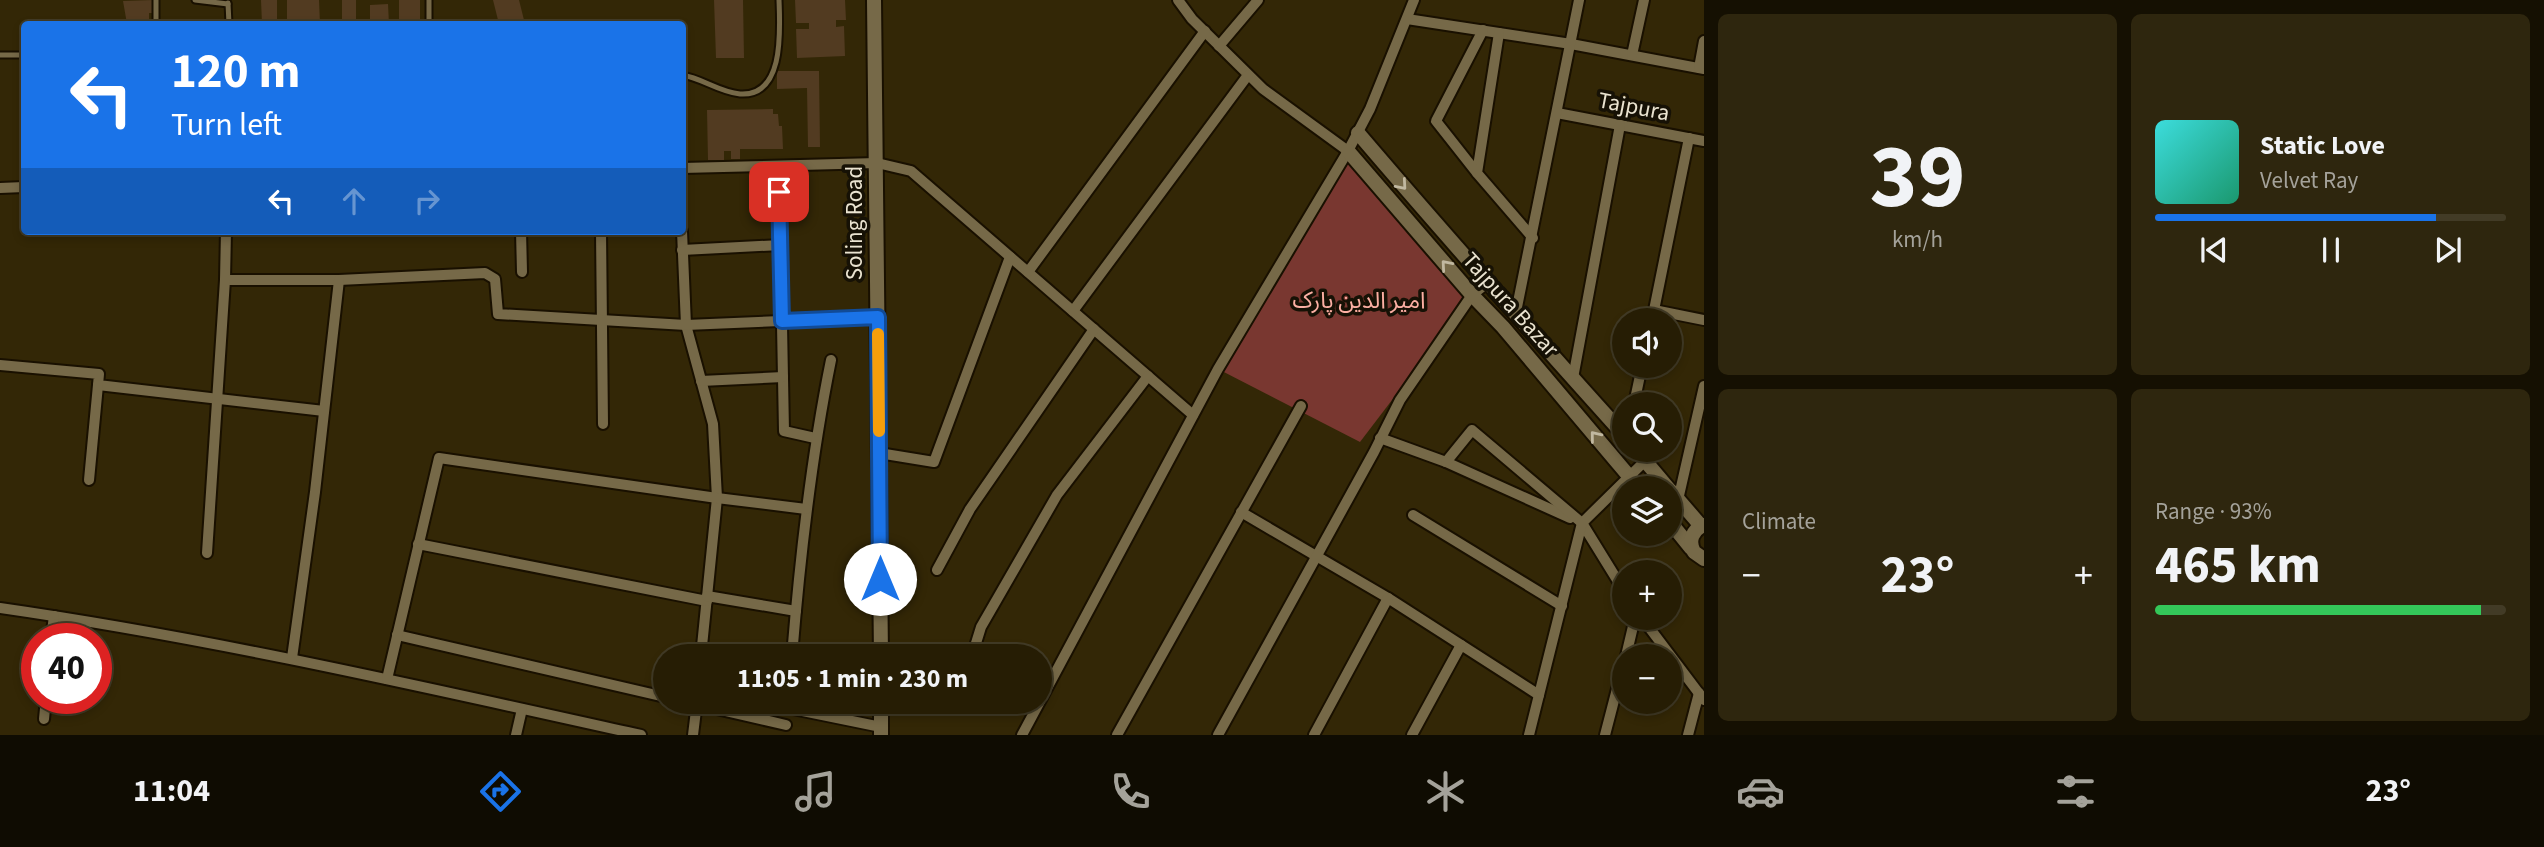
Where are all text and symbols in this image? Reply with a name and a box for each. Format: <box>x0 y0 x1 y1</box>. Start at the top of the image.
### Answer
text: 120 m <box>171 37 300 107</box>
icon: left <box>56 49 147 140</box>
street label: Tajpura <box>1595 83 1673 130</box>
text: Turn left <box>171 102 282 148</box>
text: 39 <box>1869 113 1966 242</box>
text: Static Love <box>2260 127 2385 164</box>
pin <box>749 162 809 222</box>
text: Velvet Ray <box>2260 164 2358 197</box>
street label: Soling Road <box>838 166 871 280</box>
icon: arrive <box>760 173 798 211</box>
one-way arrow <box>1394 176 1406 189</box>
icon: left <box>262 182 300 220</box>
icon: ahead <box>335 182 373 220</box>
icon: right <box>408 182 446 220</box>
text: km/h <box>1892 223 1943 256</box>
icon: previous <box>2195 231 2233 269</box>
icon: pause <box>2312 231 2350 269</box>
icon: next <box>2429 231 2467 269</box>
street label: Tajpura Bazar <box>1455 245 1567 365</box>
one-way arrow <box>1442 260 1454 273</box>
park label: امیر الدین پارک <box>1292 284 1426 317</box>
map controls <box>1612 308 1682 714</box>
button: sound <box>1612 308 1682 378</box>
button: search <box>1612 392 1682 462</box>
one-way arrow <box>1591 432 1603 445</box>
button: layers <box>1612 476 1682 546</box>
text: Range · 93% <box>2155 495 2272 528</box>
text: Climate <box>1742 505 1816 538</box>
text: 465 km <box>2155 529 2321 603</box>
text: 23° <box>1881 539 1954 613</box>
position arrow <box>843 542 917 616</box>
text: − <box>1742 549 1761 603</box>
text: + <box>2074 549 2093 603</box>
button: + <box>1612 560 1682 630</box>
speed limit sign: 40 <box>21 623 112 714</box>
button: − <box>1612 644 1682 714</box>
text: 11:05 · 1 min · 230 m <box>737 660 968 697</box>
icon: directions <box>476 767 525 816</box>
icon: music <box>791 767 840 816</box>
icon: phone <box>1106 767 1155 816</box>
icon: climate <box>1421 767 1470 816</box>
icon: car <box>1736 767 1785 816</box>
icon: filters <box>2051 767 2100 816</box>
text: 11:04 <box>133 768 210 814</box>
text: 23° <box>2365 768 2411 814</box>

